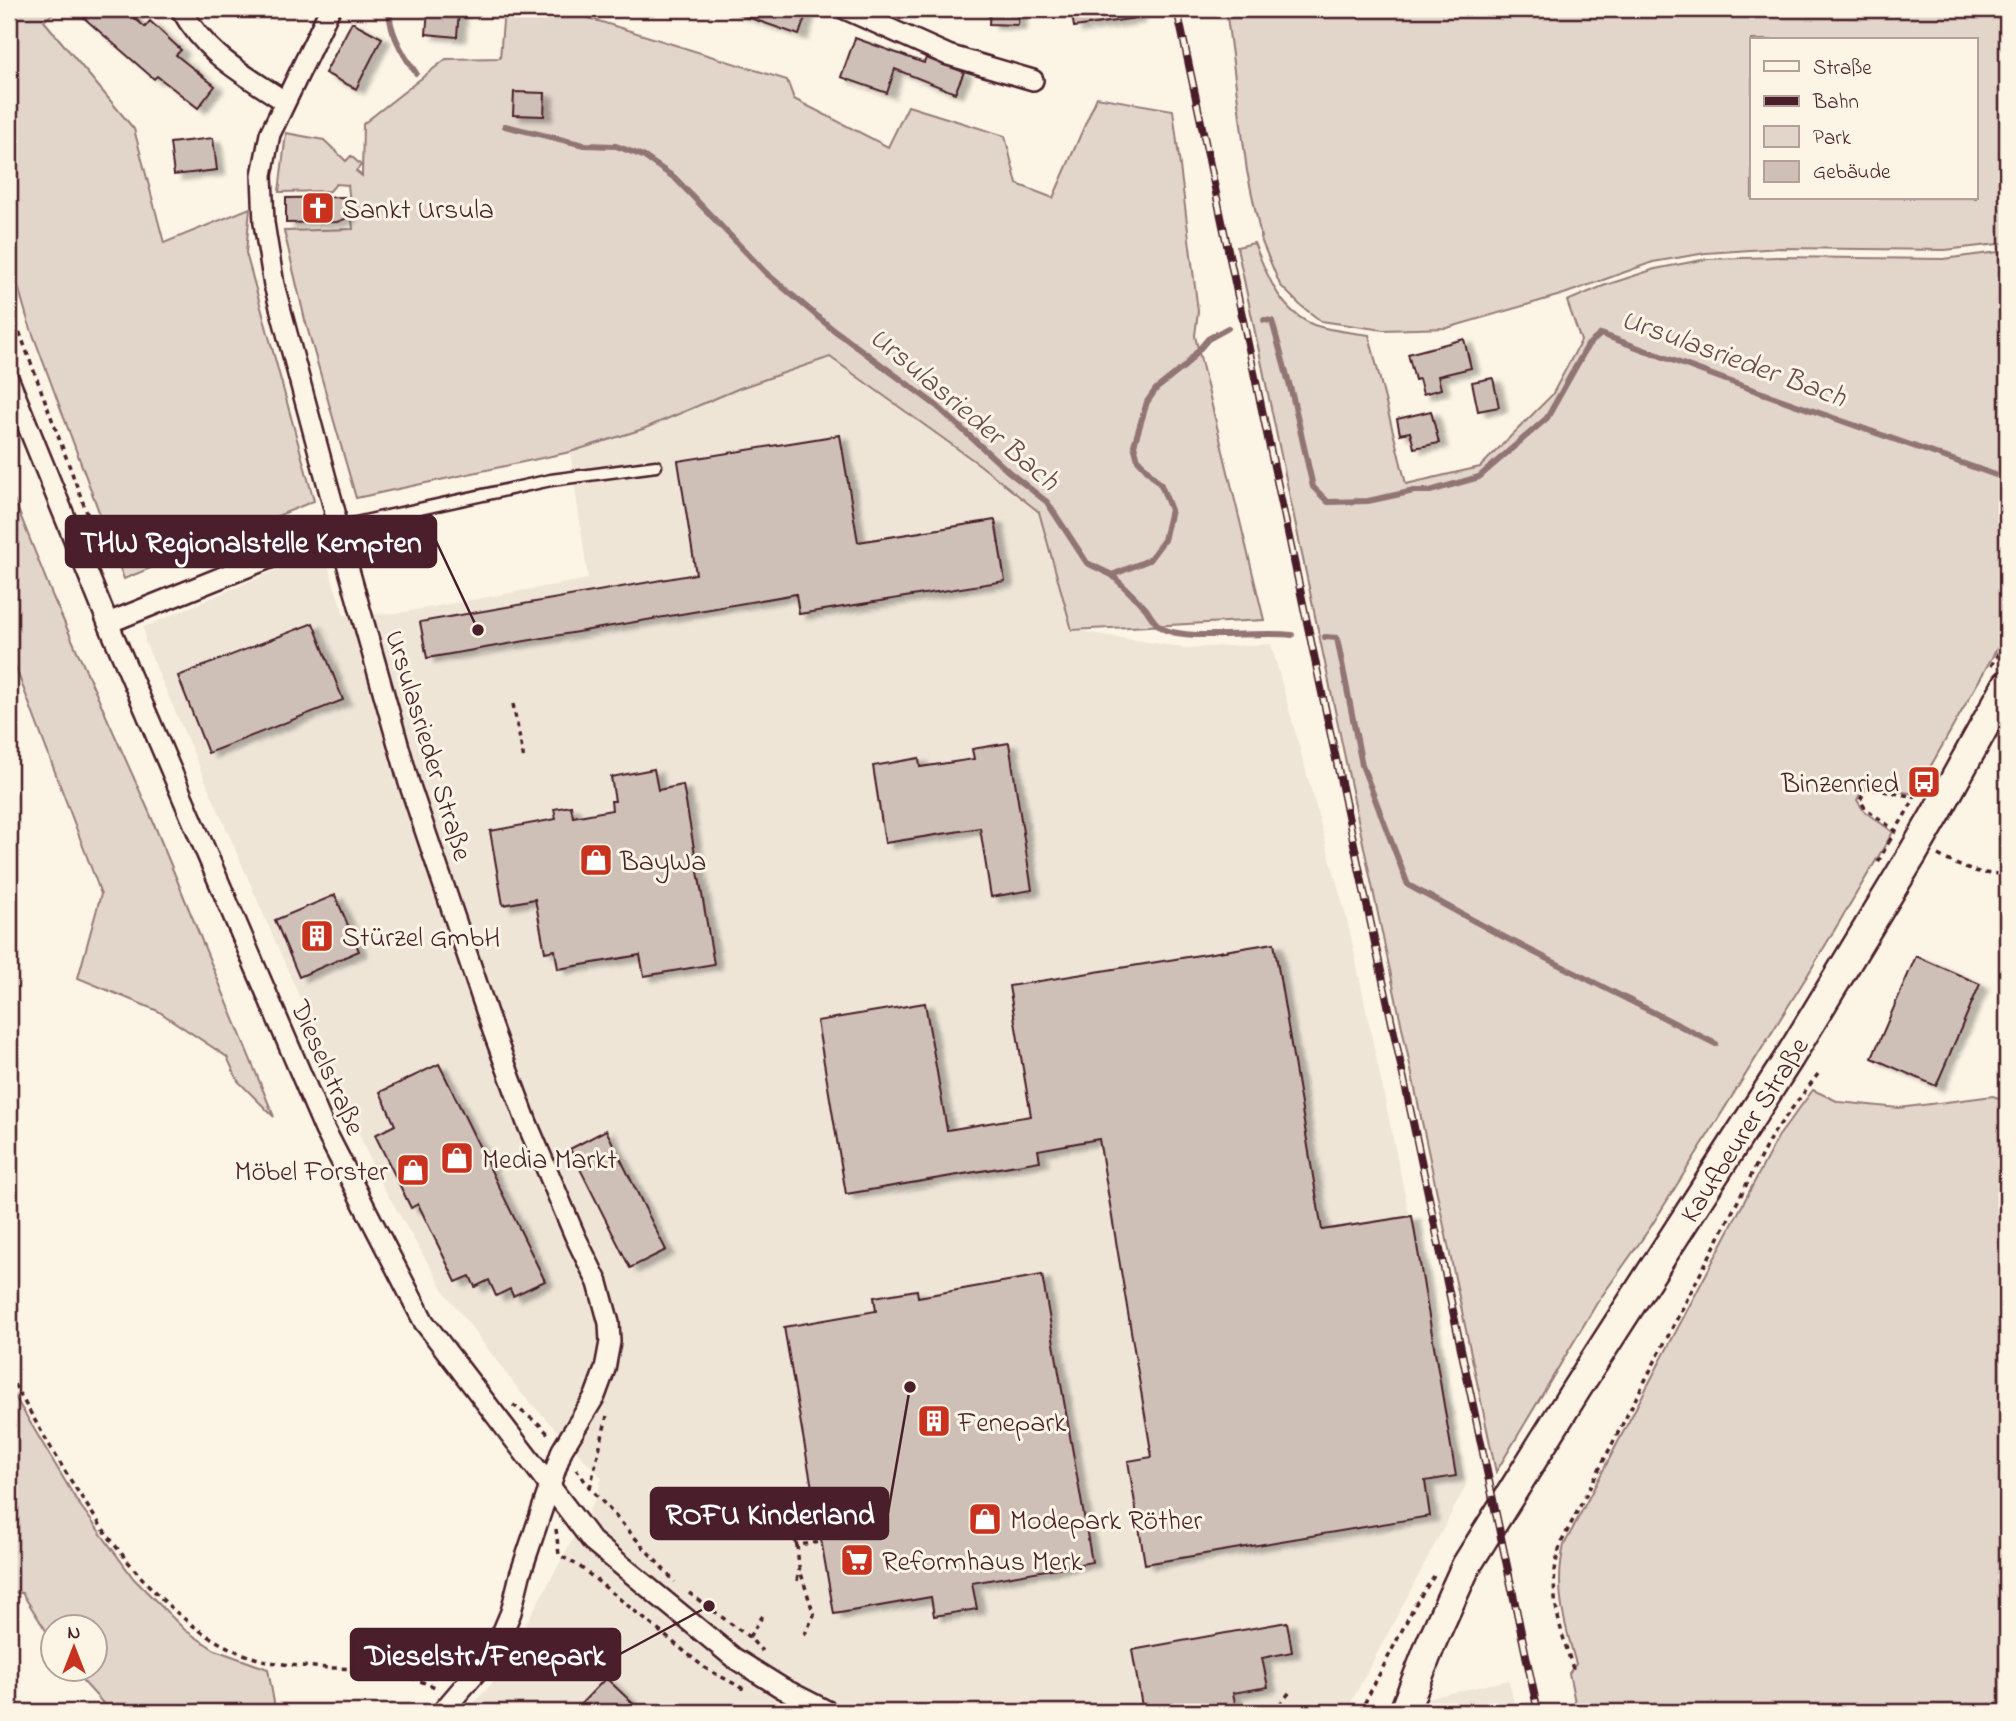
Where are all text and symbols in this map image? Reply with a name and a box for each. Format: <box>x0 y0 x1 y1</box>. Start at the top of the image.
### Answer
legend <box>1750 38 1978 200</box>
text: Straße <box>1813 54 1872 84</box>
text: Bahn <box>1812 88 1859 118</box>
text: Park <box>1813 124 1852 154</box>
text: Gebäude <box>1813 158 1891 188</box>
church icon: Sankt Ursula <box>299 189 337 227</box>
place label: Sankt Ursula <box>342 191 494 232</box>
water label: Ursulasrieder Bach <box>1614 299 1852 421</box>
water label: Ursulasrieder Bach <box>858 317 1068 504</box>
callout: THW Regionalstelle Kempten <box>66 516 436 567</box>
text: THW Regionalstelle Kempten <box>80 523 422 568</box>
street label: Ursulasrieder Straße <box>372 626 481 867</box>
bus stop icon: Binzenried <box>1905 763 1943 801</box>
place label: Binzenried <box>1780 765 1899 806</box>
shop icon: BayWa <box>577 841 615 879</box>
place label: BayWa <box>619 843 706 884</box>
building icon: Stürzel GmbH <box>298 917 336 955</box>
place label: Stürzel GmbH <box>342 919 500 960</box>
street label: Dieselstraße <box>277 993 374 1143</box>
street label: Kaufbeurer Straße <box>1671 1030 1821 1232</box>
shop icon: Media Markt <box>438 1139 476 1177</box>
place label: Media Markt <box>482 1141 617 1182</box>
shop icon: Möbel Forster <box>394 1151 432 1189</box>
place label: Möbel Forster <box>235 1153 388 1194</box>
building icon: Fenepark <box>915 1402 953 1440</box>
place label: Fenepark <box>957 1404 1067 1445</box>
callout: ROFU Kinderland <box>651 1488 888 1539</box>
text: ROFU Kinderland <box>665 1495 875 1539</box>
shop icon: Modepark Röther <box>966 1500 1004 1538</box>
place label: Modepark Röther <box>1010 1502 1202 1543</box>
supermarket icon: Reformhaus Merk <box>838 1541 876 1579</box>
place label: Reformhaus Merk <box>882 1543 1083 1584</box>
north arrow <box>38 1612 108 1682</box>
text: N <box>68 1620 81 1647</box>
callout: Dieselstr./Fenepark <box>351 1629 620 1680</box>
text: Dieselstr./Fenepark <box>363 1636 606 1680</box>

